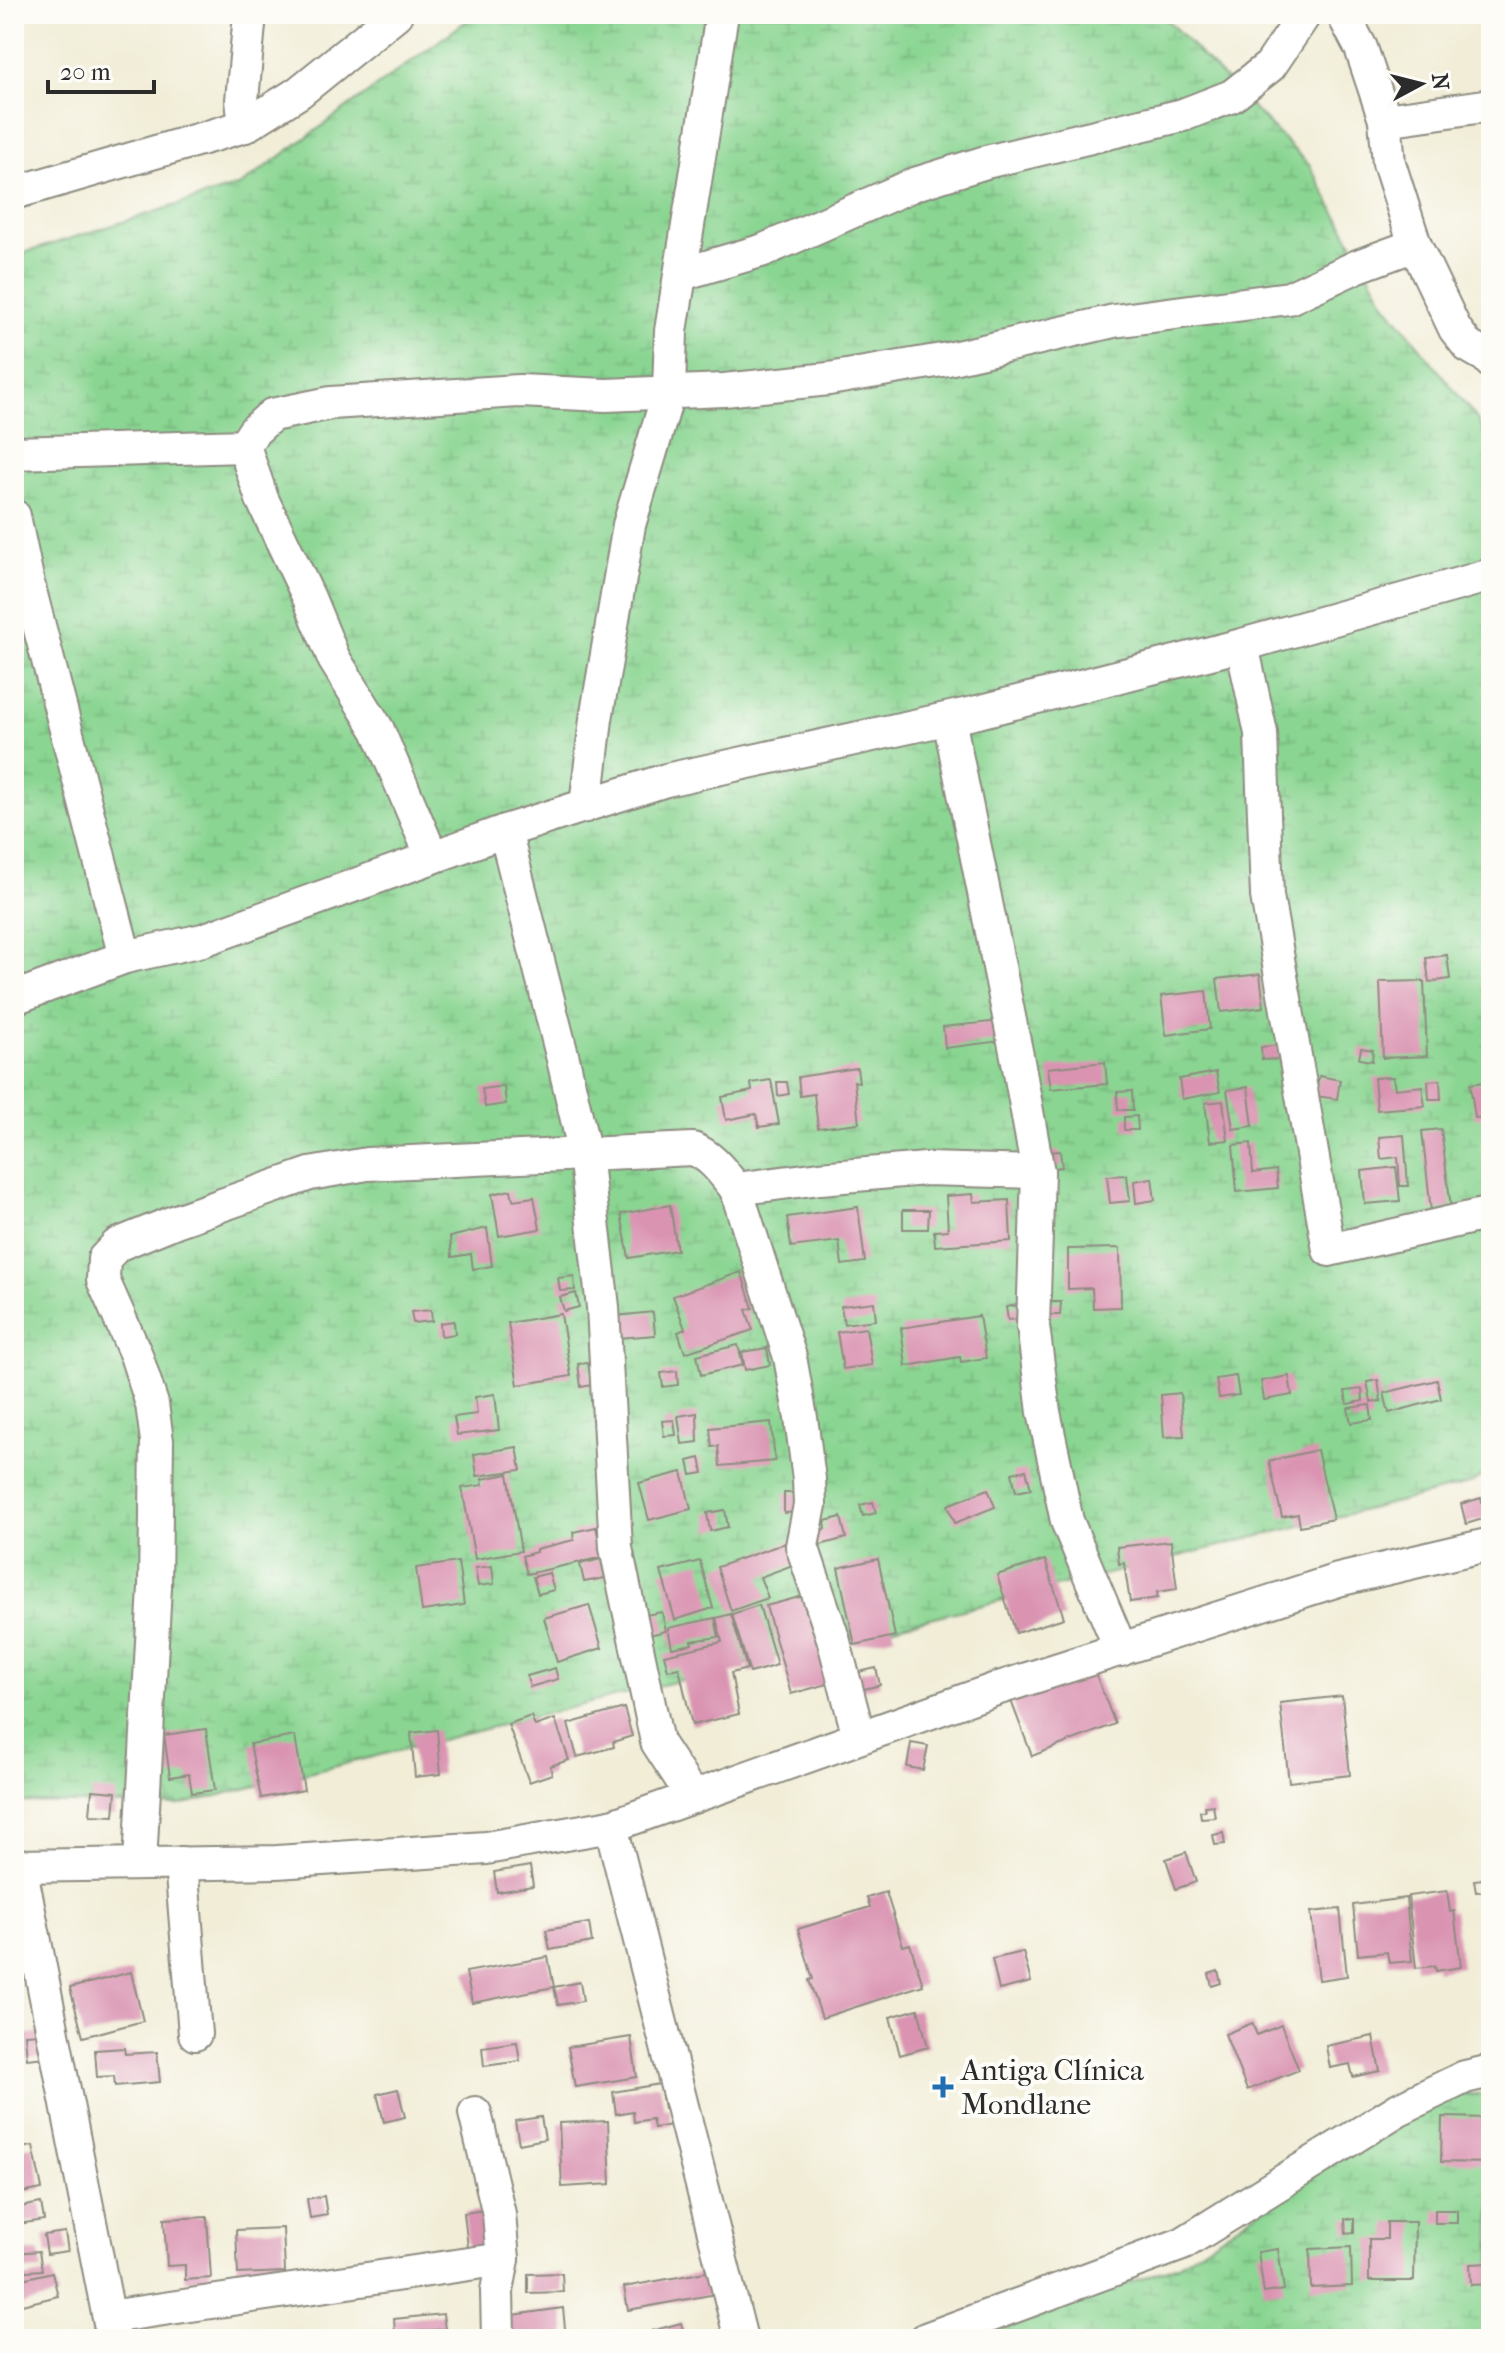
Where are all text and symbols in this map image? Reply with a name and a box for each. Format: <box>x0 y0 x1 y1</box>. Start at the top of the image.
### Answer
scale bar <box>48 44 154 94</box>
north arrow <box>1381 44 1461 124</box>
text: 20 m <box>60 58 111 86</box>
text: N <box>1426 72 1454 92</box>
place label: Antiga Clínica Mondlane <box>960 2053 1145 2122</box>
marker: Antiga Clínica Mondlane <box>932 2076 954 2098</box>

